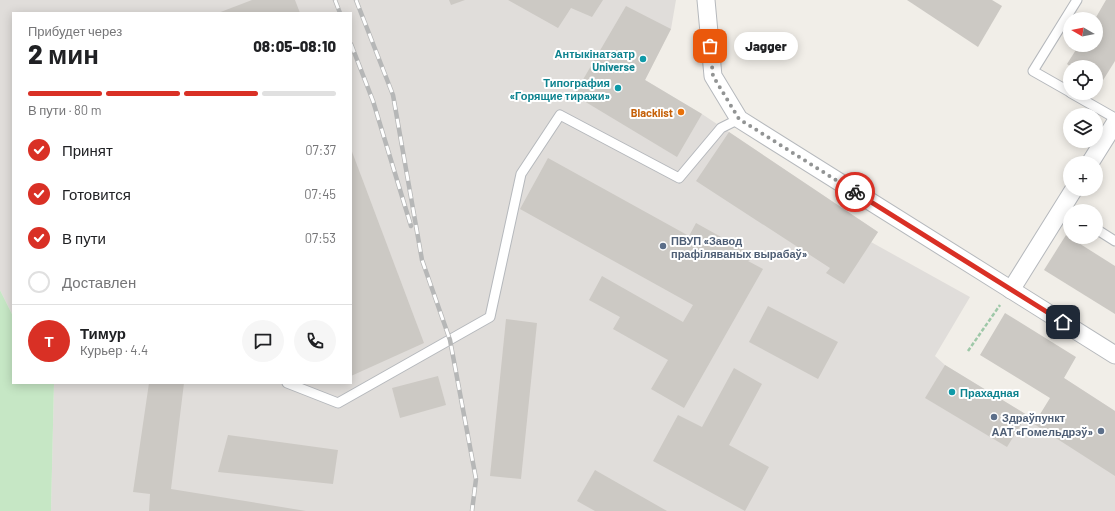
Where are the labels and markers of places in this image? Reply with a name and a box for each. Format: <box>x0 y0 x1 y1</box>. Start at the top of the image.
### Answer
pin <box>693 29 727 63</box>
callout: Jagger <box>734 32 798 60</box>
place label: Антыкінатэатр Universe <box>555 47 635 73</box>
marker: Антыкінатэатр Universe <box>638 54 648 64</box>
place label: Типография «Горящие тиражи» <box>509 76 610 102</box>
marker: Типография «Горящие тиражи» <box>613 83 623 93</box>
place label: Blacklist <box>631 106 673 119</box>
marker: Blacklist <box>676 107 686 117</box>
place label: ПВУП «Завод прафіляваных вырабаў» <box>671 234 808 260</box>
marker: ПВУП «Завод прафіляваных вырабаў» <box>658 241 668 251</box>
pin <box>1046 305 1080 339</box>
place label: Прахадная <box>960 386 1019 399</box>
marker: Прахадная <box>947 387 957 397</box>
place label: Здраўпункт <box>1002 411 1066 424</box>
marker: Здраўпункт <box>989 412 999 422</box>
place label: ААТ «Гомельдрэў» <box>992 425 1093 438</box>
marker: ААТ «Гомельдрэў» <box>1096 426 1106 436</box>

